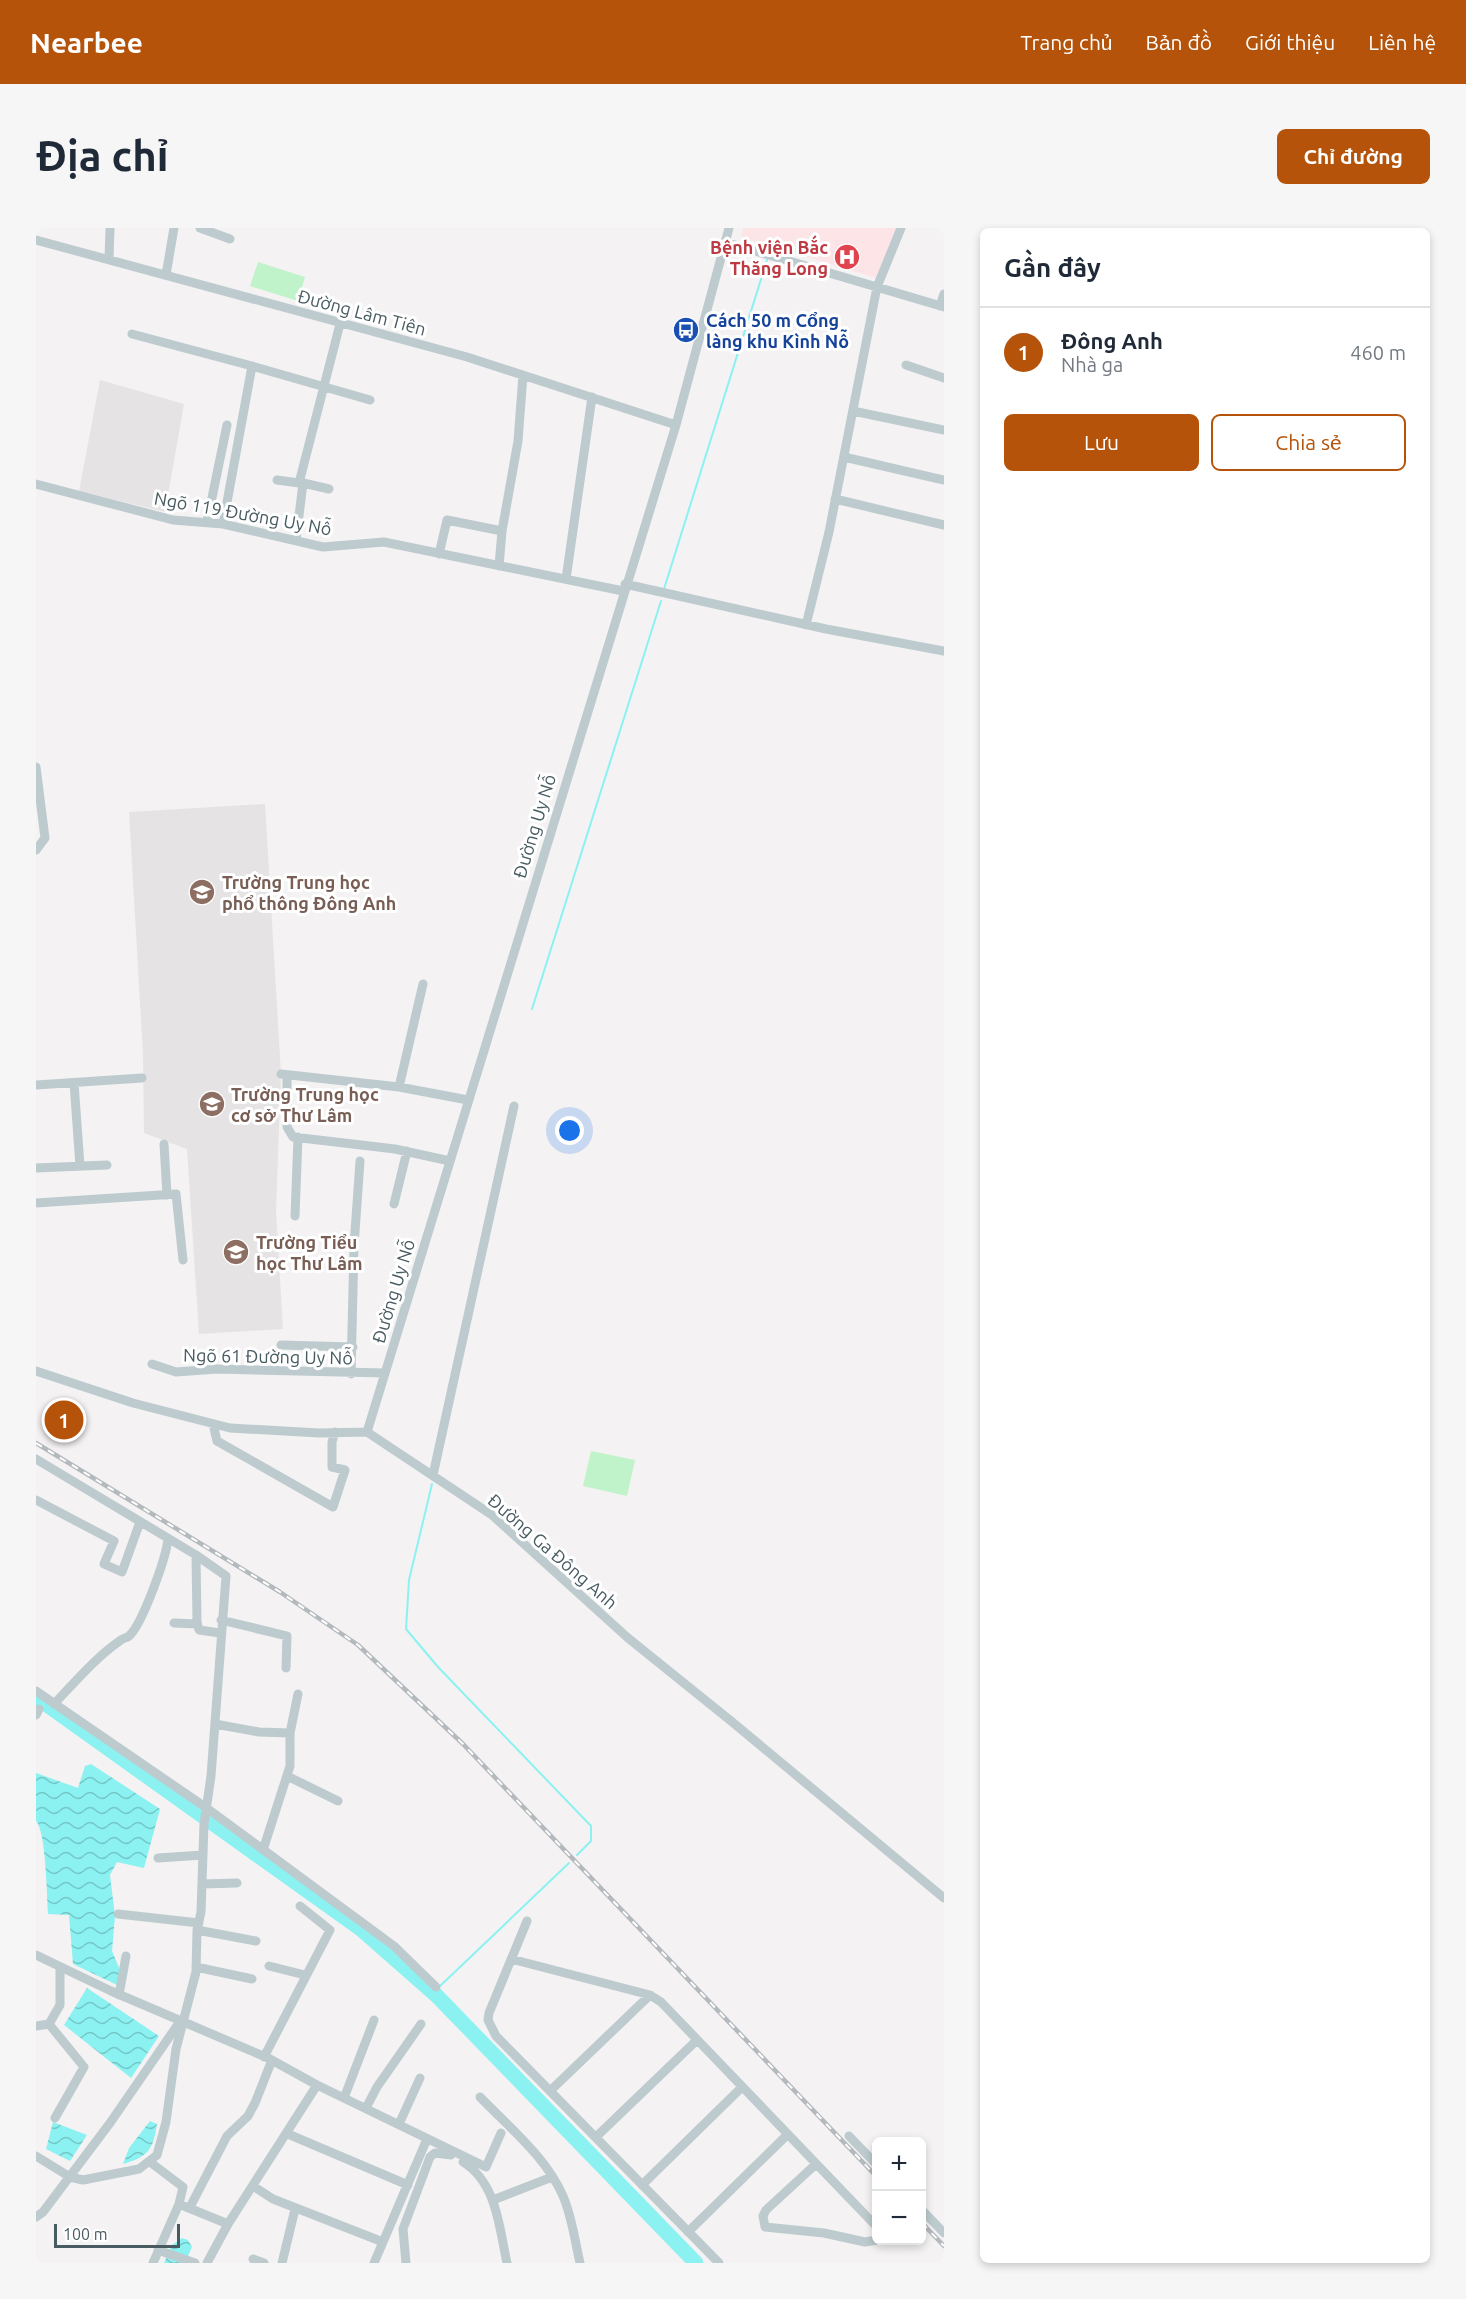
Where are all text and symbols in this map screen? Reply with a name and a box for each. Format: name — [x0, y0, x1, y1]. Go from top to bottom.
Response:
text: Nearbee — [30, 27, 143, 58]
text: Trang chủ — [1021, 30, 1113, 54]
text: Bản đồ — [1146, 30, 1212, 54]
text: Giới thiệu — [1245, 30, 1335, 54]
text: Liên hệ — [1368, 30, 1436, 54]
button: Chỉ đường — [1277, 129, 1430, 184]
text: Địa chỉ — [36, 132, 168, 179]
place label: Bệnh viện Bắc Thăng Long — [710, 235, 828, 278]
hospital icon: Bệnh viện Bắc Thăng Long — [832, 242, 862, 272]
text: Gần đây — [1004, 253, 1101, 282]
street label: Đường Lâm Tiên — [296, 285, 428, 339]
place label: Cách 50 m Cổng làng khu Kình Nỗ — [706, 310, 849, 351]
bus stop icon: Cách 50 m Cổng làng khu Kình Nỗ — [671, 315, 701, 345]
text: Đông Anh — [1061, 328, 1163, 353]
text: 1 — [1018, 341, 1029, 364]
text: 460 m — [1350, 341, 1406, 364]
text: Nhà ga — [1061, 353, 1123, 376]
button: Lưu — [1004, 414, 1199, 471]
button: Chia sẻ — [1211, 414, 1406, 471]
street label: Ngõ 119 Đường Uy Nỗ — [153, 485, 334, 538]
street label: Đường Uy Nỗ — [506, 771, 559, 880]
place label: Trường Trung học phổ thông Đông Anh — [222, 872, 396, 913]
school or university icon: Trường Trung học phổ thông Đông Anh — [187, 877, 217, 907]
place label: Trường Trung học cơ sở Thư Lâm — [231, 1084, 379, 1125]
school or university icon: Trường Trung học cơ sở Thư Lâm — [197, 1089, 227, 1119]
your location — [555, 1116, 584, 1145]
place label: Trường Tiểu học Thư Lâm — [256, 1232, 363, 1273]
street label: Đường Uy Nỗ — [365, 1236, 418, 1345]
school or university icon: Trường Tiểu học Thư Lâm — [221, 1237, 251, 1267]
street label: Ngõ 61 Đường Uy Nỗ — [183, 1342, 353, 1367]
pin: 1 — [45, 1398, 84, 1442]
street label: Đường Ga Đông Anh — [484, 1489, 622, 1613]
map controls — [872, 2137, 926, 2245]
button: + — [872, 2137, 926, 2191]
button: − — [872, 2191, 926, 2245]
scale bar — [54, 2221, 180, 2248]
text: 100 m — [63, 2225, 108, 2243]

